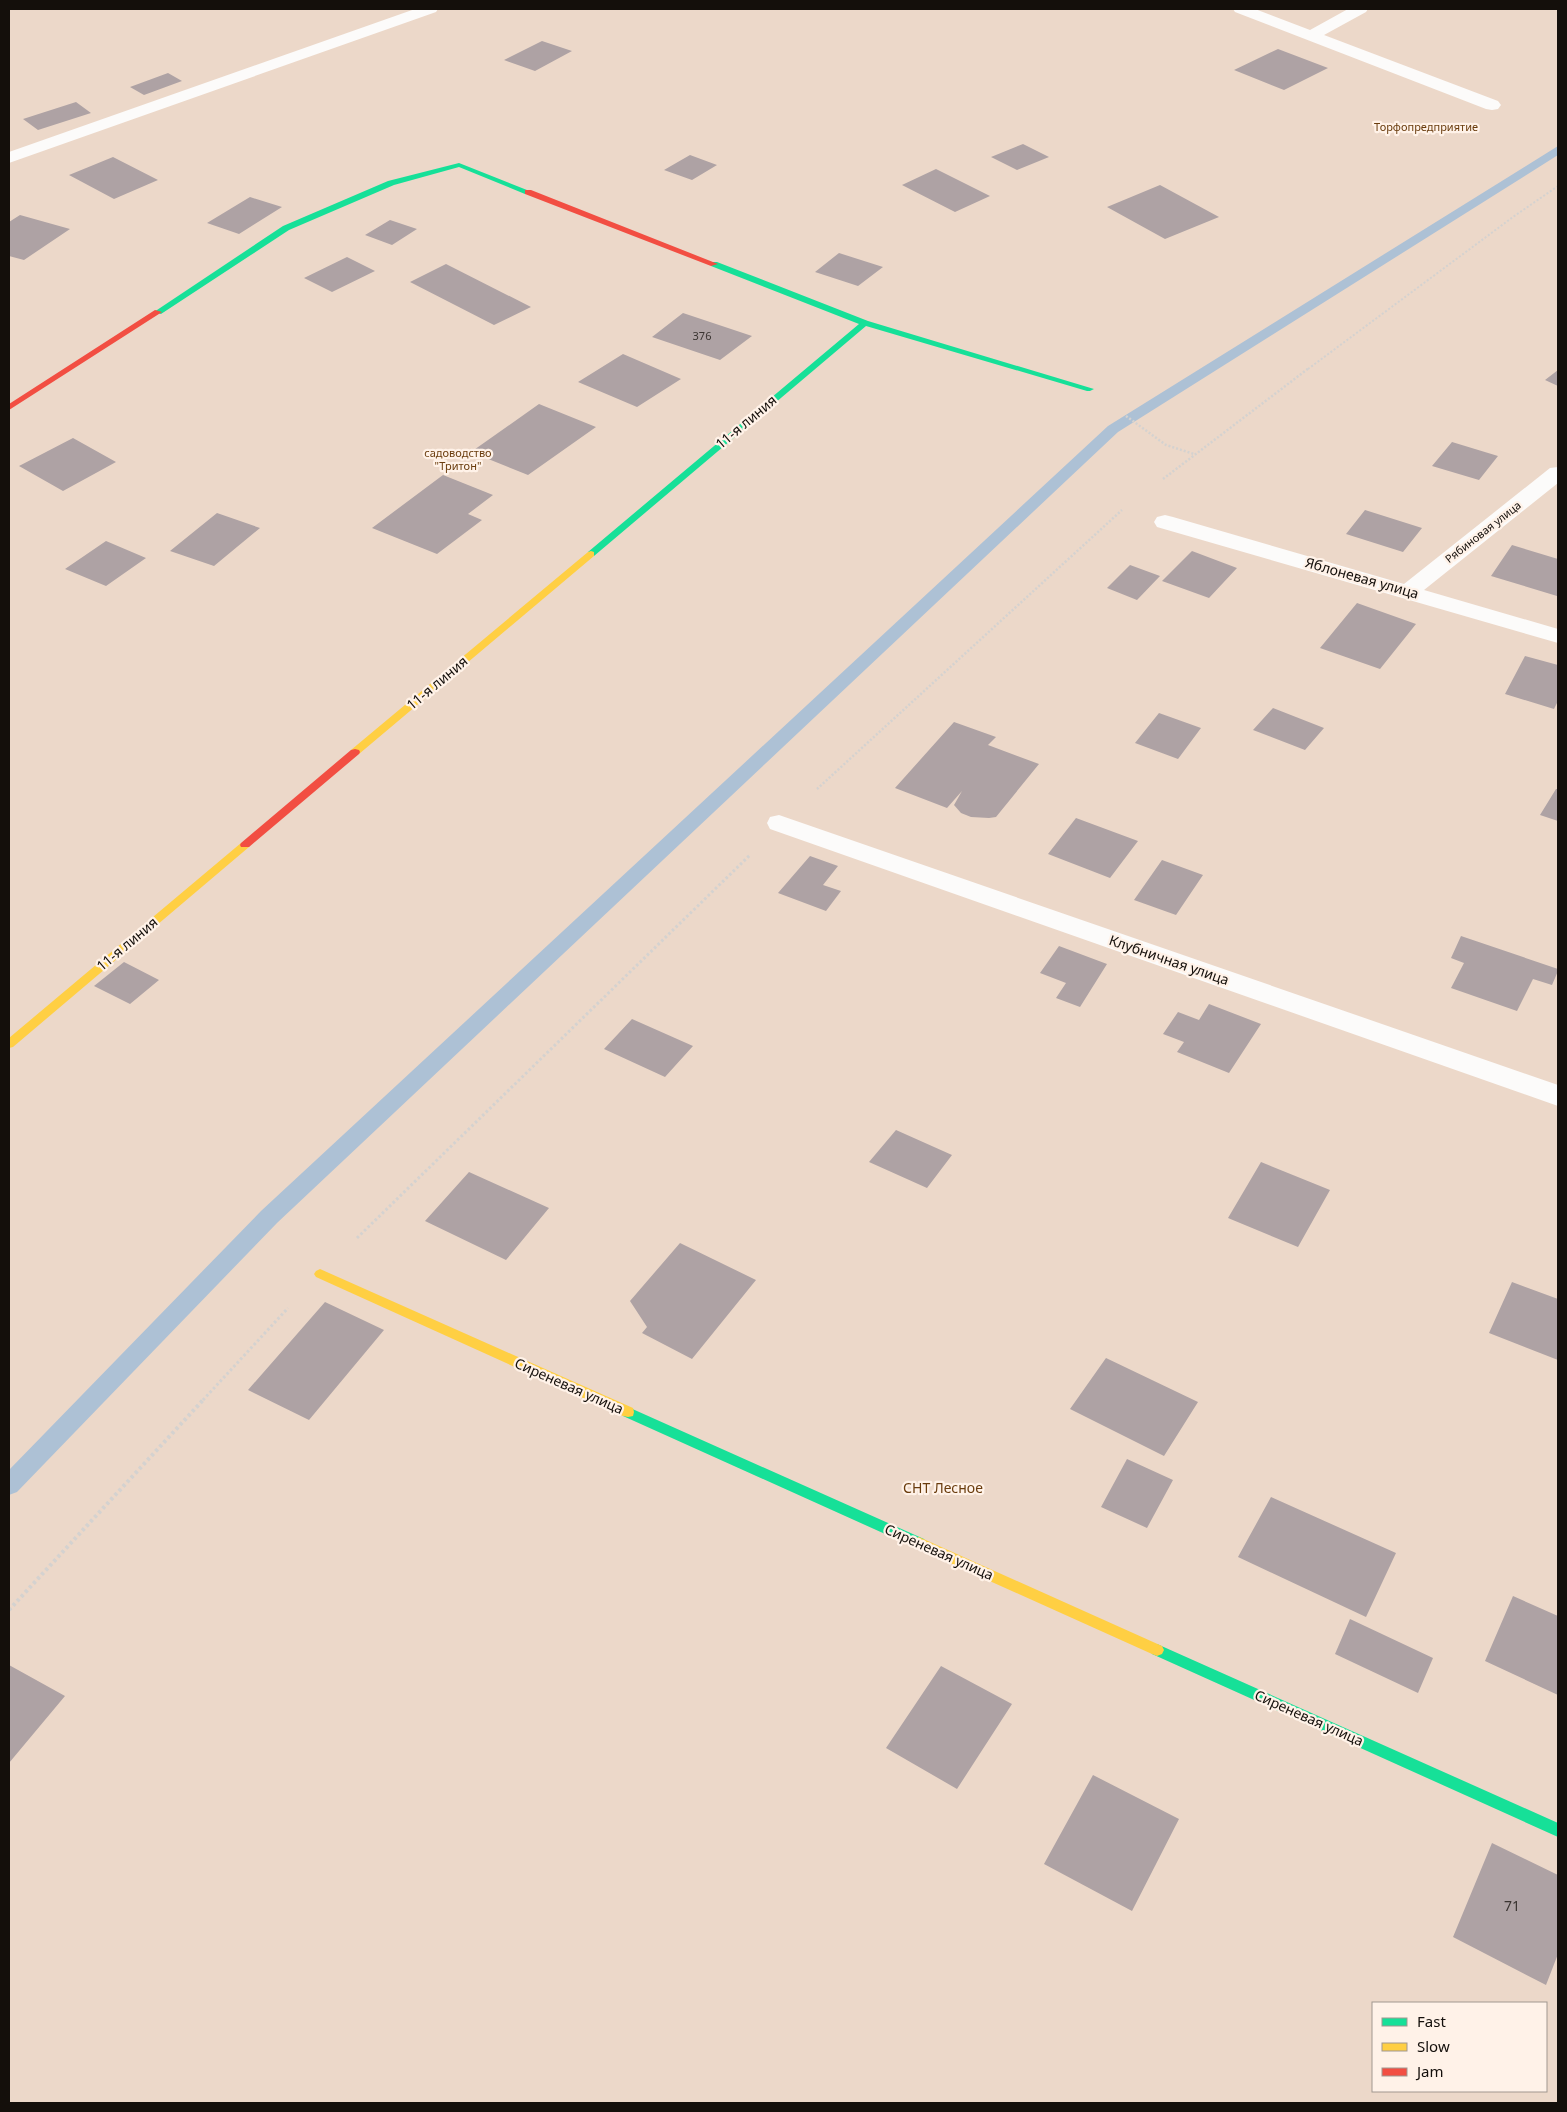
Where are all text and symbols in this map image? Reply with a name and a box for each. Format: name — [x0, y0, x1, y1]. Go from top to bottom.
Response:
park label: Торфопредприятие — [1374, 119, 1478, 134]
house number: 376 — [693, 328, 711, 343]
street label: 11-я линия — [711, 390, 780, 453]
park label: садоводство "Тритон" — [424, 445, 492, 473]
street label: Рябиновая улица — [1442, 497, 1524, 566]
street label: Яблоневая улица — [1303, 552, 1421, 603]
street label: 11-я линия — [402, 651, 471, 714]
street label: 11-я линия — [92, 912, 161, 975]
street label: Клубничная улица — [1107, 930, 1232, 989]
street label: Сиреневая улица — [512, 1353, 627, 1418]
park label: СНТ Лесное — [903, 1478, 983, 1497]
street label: Сиреневая улица — [882, 1519, 997, 1584]
street label: Сиреневая улица — [1252, 1685, 1367, 1750]
house number: 71 — [1504, 1896, 1520, 1915]
legend — [1372, 2002, 1547, 2092]
text: Fast — [1417, 2011, 1446, 2031]
text: Slow — [1417, 2036, 1450, 2056]
text: Jam — [1415, 2061, 1444, 2081]

